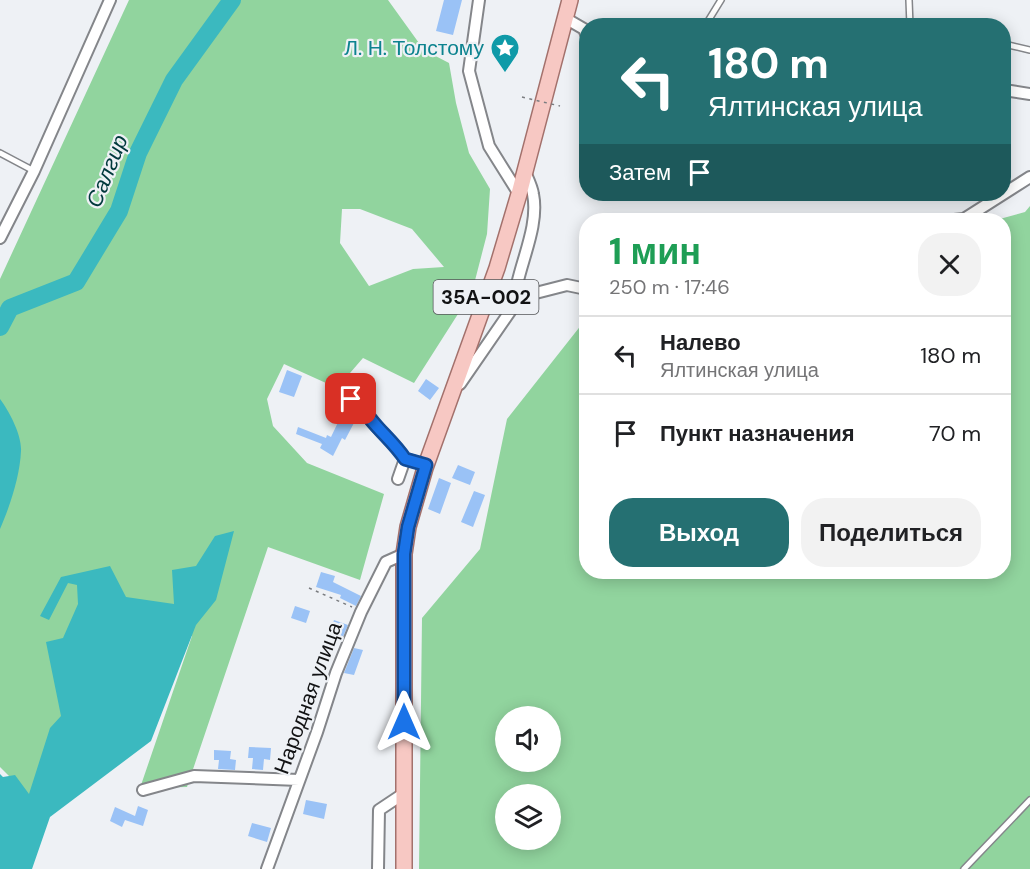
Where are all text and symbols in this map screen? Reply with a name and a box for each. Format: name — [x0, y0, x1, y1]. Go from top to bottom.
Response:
place icon: Л. Н. Толстому — [489, 32, 521, 74]
place label: Л. Н. Толстому — [344, 34, 484, 62]
text: 180 m — [708, 36, 829, 91]
icon: left — [609, 42, 687, 120]
text: Ялтинская улица — [708, 89, 923, 124]
water label: Салгир — [79, 130, 135, 212]
icon: arrive — [683, 156, 716, 189]
text: Затем — [609, 158, 671, 187]
text: 1 мин — [609, 228, 701, 275]
button: close — [918, 233, 981, 296]
text: 250 m · 17:46 — [609, 274, 730, 300]
road number: 35А-002 — [434, 280, 538, 314]
text: Налево — [660, 328, 741, 357]
icon: left — [609, 339, 642, 372]
text: 180 m — [920, 341, 981, 370]
text: Ялтинская улица — [660, 357, 819, 383]
pin — [325, 373, 376, 424]
icon: arrive — [334, 382, 367, 415]
icon: arrive — [609, 417, 642, 450]
text: Пункт назначения — [660, 419, 855, 448]
text: 70 m — [929, 419, 981, 448]
button: Выход — [609, 498, 789, 567]
button: Поделиться — [801, 498, 981, 567]
street label: Народная улица — [267, 618, 349, 778]
position arrow — [372, 690, 436, 754]
map controls — [495, 706, 561, 850]
button: sound — [495, 706, 561, 772]
button: layers — [495, 784, 561, 850]

